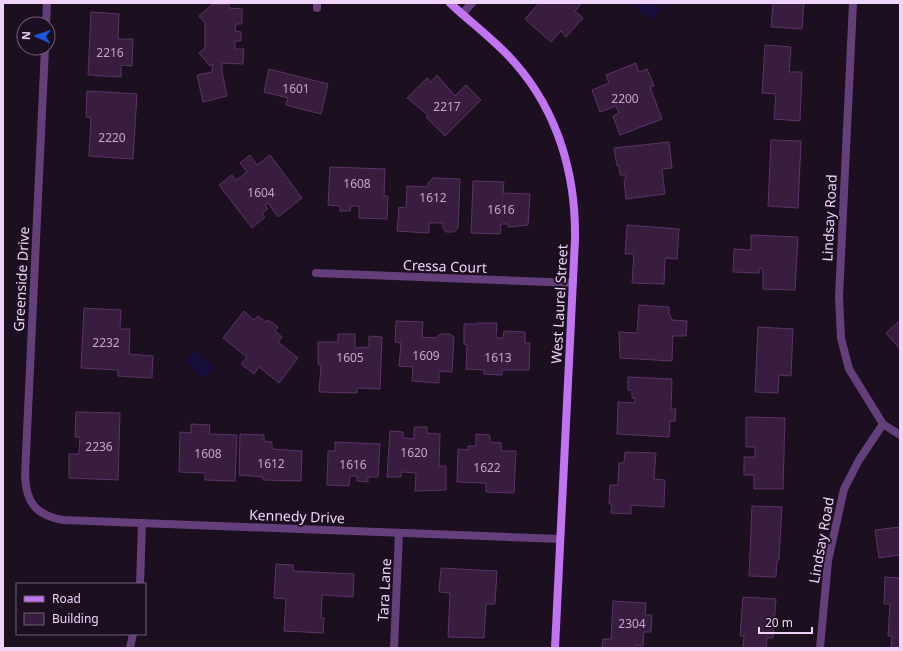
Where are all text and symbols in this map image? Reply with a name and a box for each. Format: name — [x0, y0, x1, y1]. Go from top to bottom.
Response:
north arrow — [16, 16, 56, 56]
text: N — [18, 31, 33, 40]
house number: 2216 — [96, 44, 124, 61]
house number: 1601 — [282, 80, 310, 97]
house number: 2200 — [611, 90, 639, 107]
house number: 2217 — [433, 98, 461, 115]
house number: 2220 — [98, 129, 126, 146]
street label: Lindsay Road — [817, 174, 841, 262]
house number: 1608 — [343, 175, 371, 192]
house number: 1604 — [247, 184, 275, 201]
house number: 1612 — [419, 189, 447, 206]
house number: 1616 — [487, 201, 515, 218]
street label: Greenside Drive — [9, 226, 33, 332]
street label: West Laurel Street — [546, 244, 572, 364]
street label: Cressa Court — [403, 255, 487, 277]
house number: 2232 — [92, 334, 120, 351]
house number: 1609 — [412, 347, 440, 364]
house number: 1605 — [336, 349, 364, 366]
house number: 1613 — [484, 349, 512, 366]
house number: 2236 — [85, 438, 113, 455]
house number: 1620 — [400, 444, 428, 461]
house number: 1608 — [194, 445, 222, 462]
house number: 1612 — [257, 455, 285, 472]
house number: 1616 — [339, 456, 367, 473]
house number: 1622 — [473, 459, 501, 476]
street label: Lindsay Road — [804, 495, 838, 585]
street label: Kennedy Drive — [249, 505, 345, 527]
street label: Tara Lane — [373, 558, 395, 622]
legend — [16, 583, 146, 635]
text: Road — [52, 590, 81, 607]
scale bar — [759, 609, 812, 635]
text: Building — [52, 610, 99, 627]
text: 20 m — [765, 614, 793, 631]
house number: 2304 — [618, 615, 646, 632]

